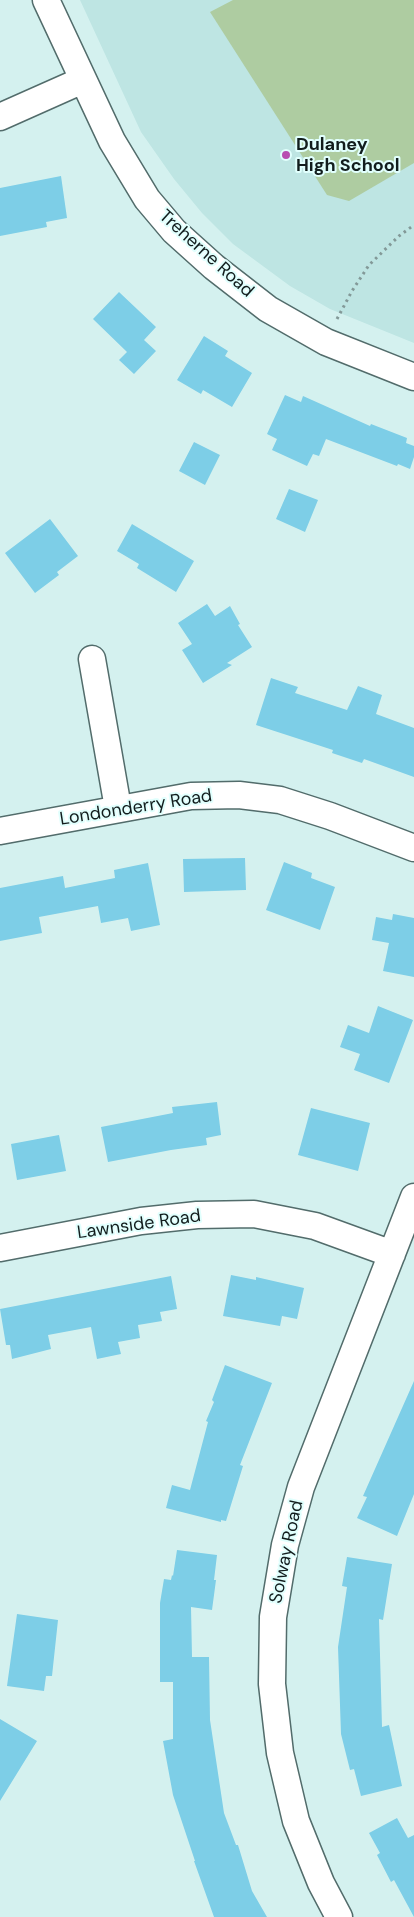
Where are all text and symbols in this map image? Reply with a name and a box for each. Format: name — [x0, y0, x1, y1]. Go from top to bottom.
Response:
place label: Dulaney High School — [296, 134, 400, 176]
marker: Dulaney High School — [280, 149, 292, 161]
street label: Treherne Road — [154, 206, 258, 302]
street label: Londonderry Road — [58, 785, 214, 831]
street label: Lawnside Road — [76, 1206, 202, 1244]
street label: Solway Road — [266, 1499, 308, 1605]

